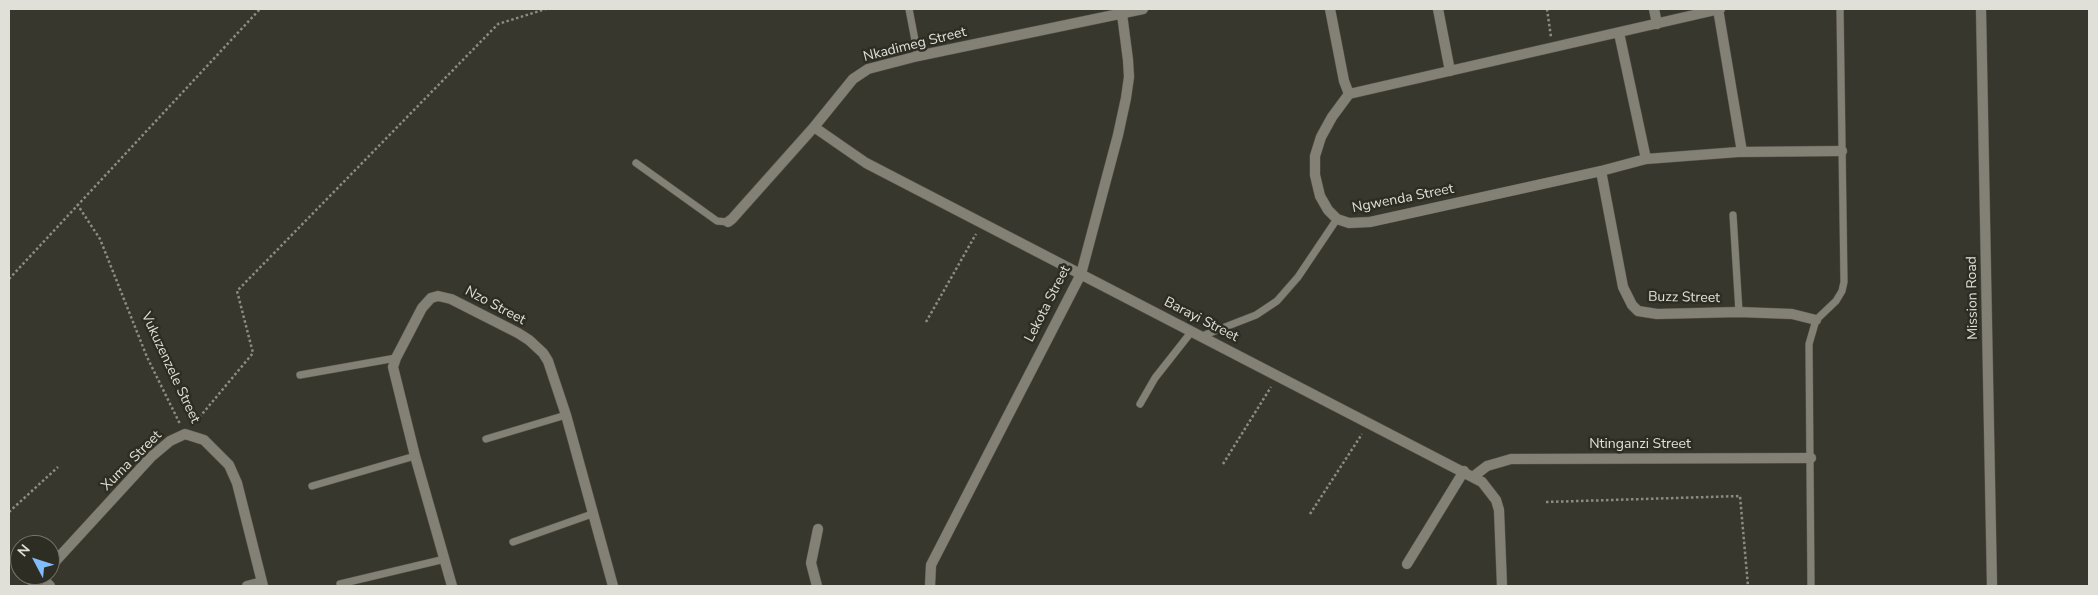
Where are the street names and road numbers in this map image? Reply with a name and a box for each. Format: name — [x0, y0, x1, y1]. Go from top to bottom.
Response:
street label: Nkadimeg Street — [862, 24, 968, 66]
street label: Ngwenda Street — [1351, 181, 1455, 217]
street label: Mission Road — [1964, 256, 1982, 340]
street label: Lekota Street — [1022, 263, 1074, 345]
street label: Nzo Street — [462, 283, 528, 329]
street label: Buzz Street — [1648, 289, 1720, 307]
street label: Barayi Street — [1161, 294, 1241, 346]
street label: Vukuzenzele Street — [137, 310, 203, 426]
street label: Xuma Street — [98, 427, 166, 495]
street label: Ntinganzi Street — [1589, 437, 1691, 453]

